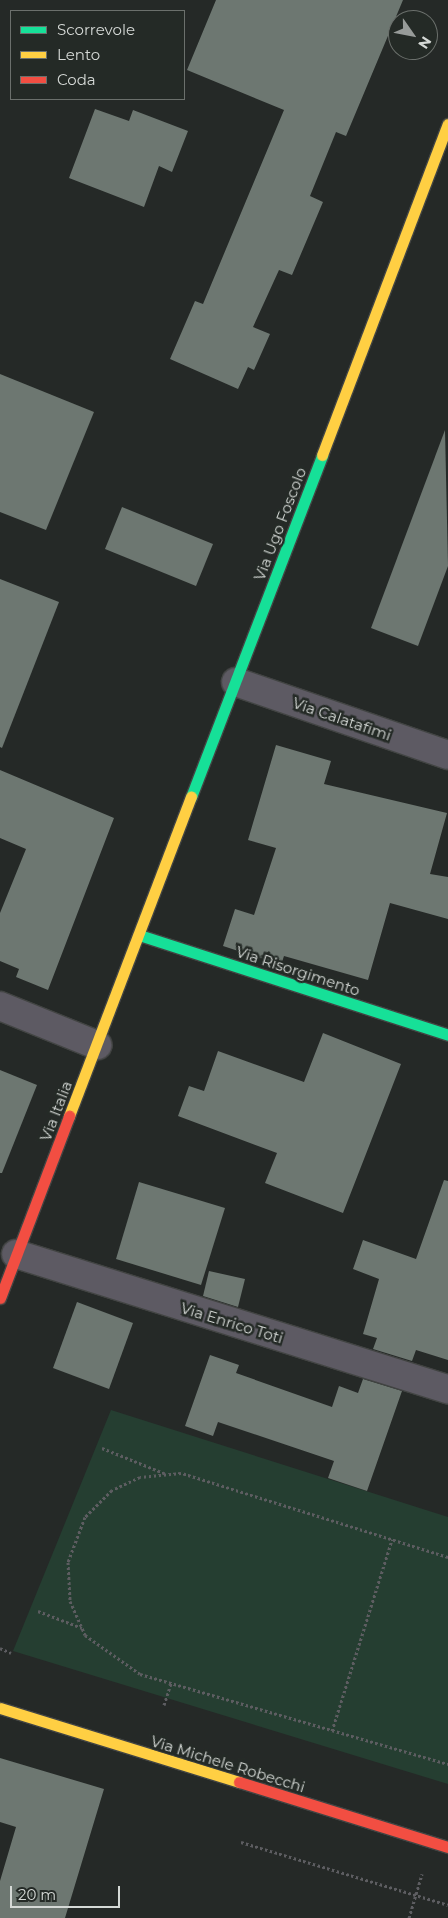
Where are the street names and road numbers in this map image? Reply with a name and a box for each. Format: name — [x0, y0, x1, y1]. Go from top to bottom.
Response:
street label: Via Ugo Foscolo — [250, 465, 310, 583]
street label: Via Calatafimi — [290, 694, 394, 744]
street label: Via Risorgimento — [234, 942, 362, 1000]
street label: Via Italia — [36, 1078, 76, 1144]
street label: Via Enrico Toti — [179, 1299, 285, 1347]
street label: Via Michele Robecchi — [149, 1732, 307, 1796]

